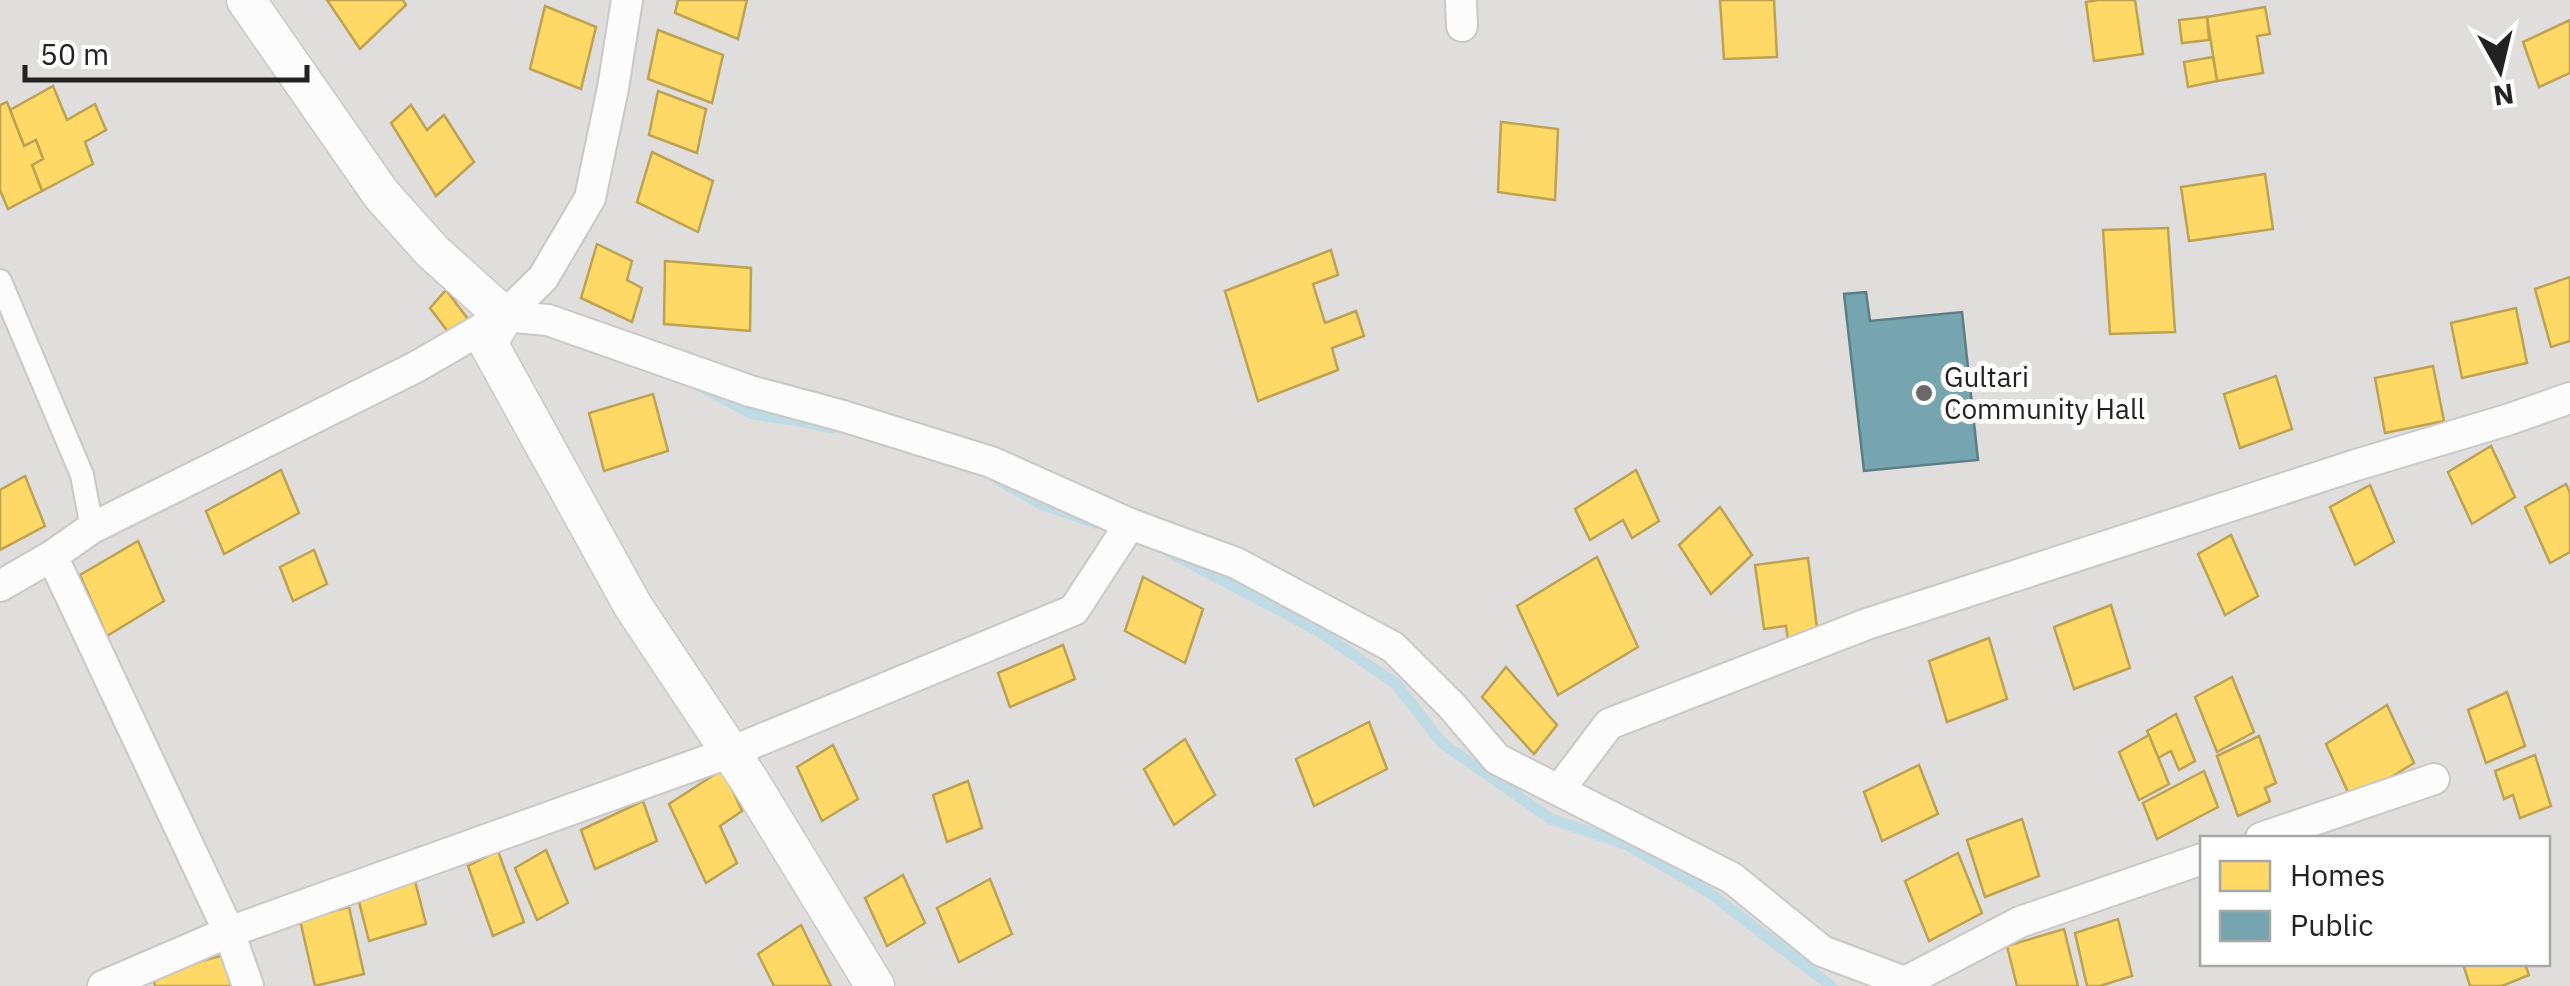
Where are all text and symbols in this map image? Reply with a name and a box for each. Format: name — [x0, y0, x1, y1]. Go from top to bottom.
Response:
scale bar — [25, 20, 308, 82]
north arrow — [2450, 20, 2550, 120]
text: 50 m — [40, 34, 109, 73]
text: N — [2491, 76, 2516, 115]
place label: Gultari Community Hall — [1944, 358, 2145, 427]
marker: Gultari Community Hall — [1913, 382, 1935, 404]
legend — [2200, 836, 2550, 966]
text: Homes — [2290, 855, 2385, 894]
text: Public — [2290, 905, 2373, 944]

